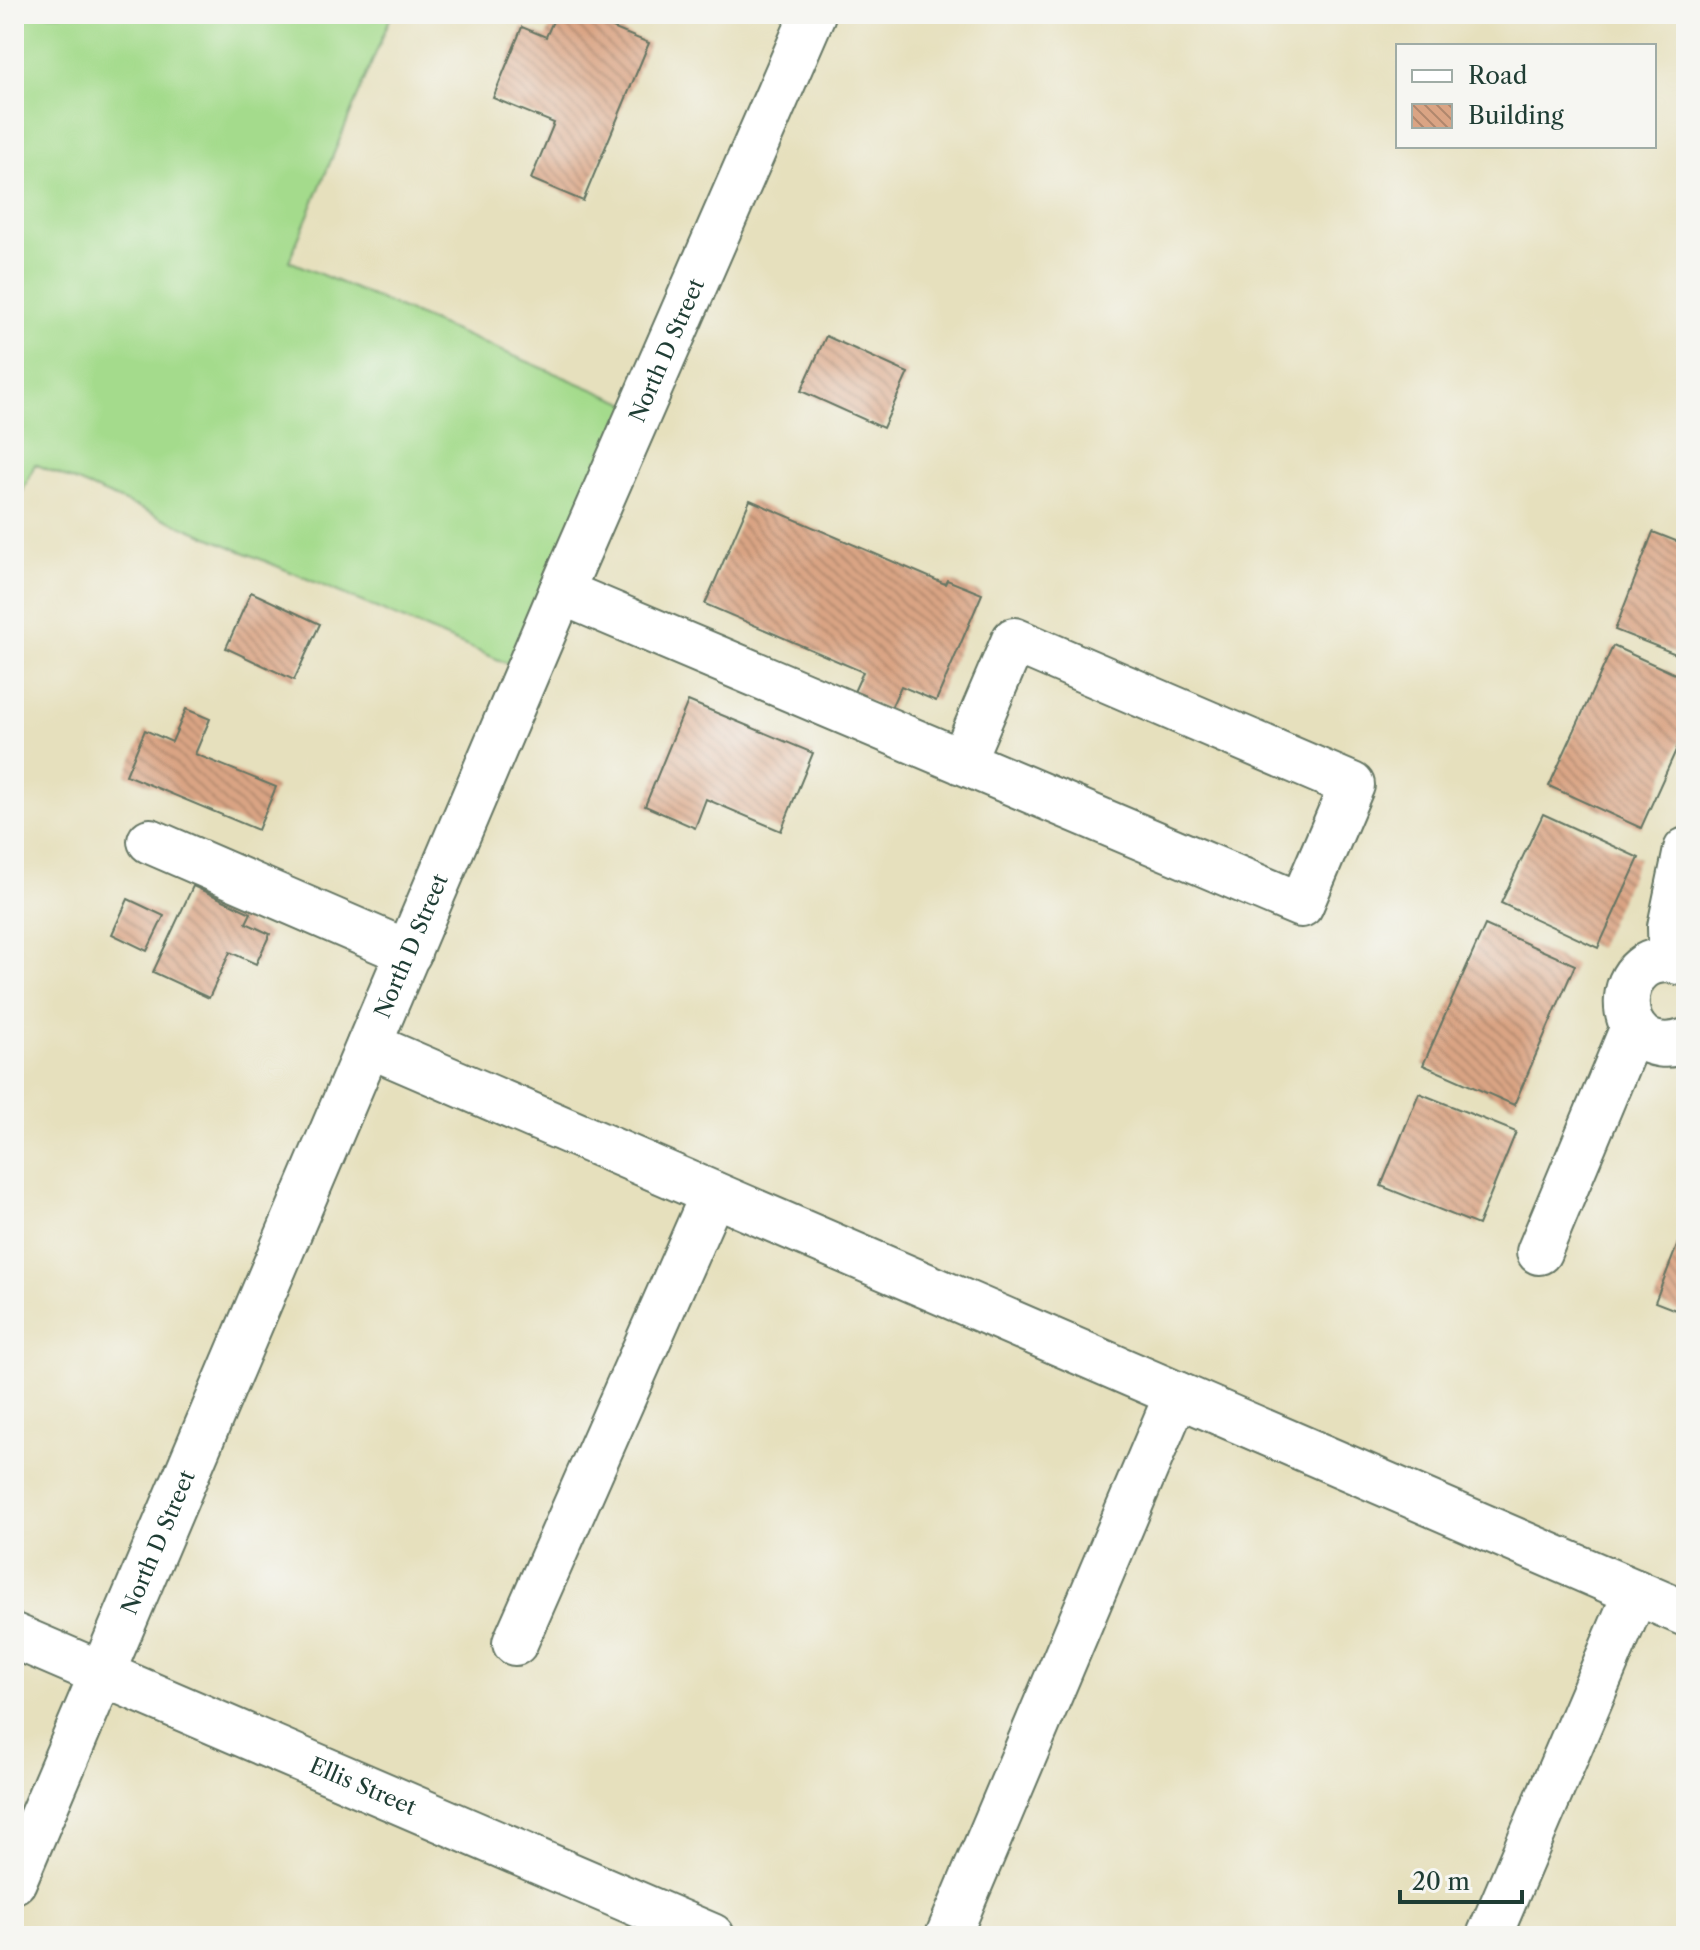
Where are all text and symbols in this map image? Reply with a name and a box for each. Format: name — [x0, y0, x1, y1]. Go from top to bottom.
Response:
legend — [1396, 44, 1656, 148]
text: Road — [1468, 61, 1528, 90]
text: Building — [1468, 101, 1564, 130]
street label: North D Street — [623, 274, 710, 426]
street label: North D Street — [368, 869, 453, 1022]
street label: North D Street — [115, 1466, 200, 1618]
street label: Ellis Street — [306, 1751, 420, 1821]
scale bar — [1400, 1854, 1522, 1904]
text: 20 m — [1412, 1867, 1470, 1896]

